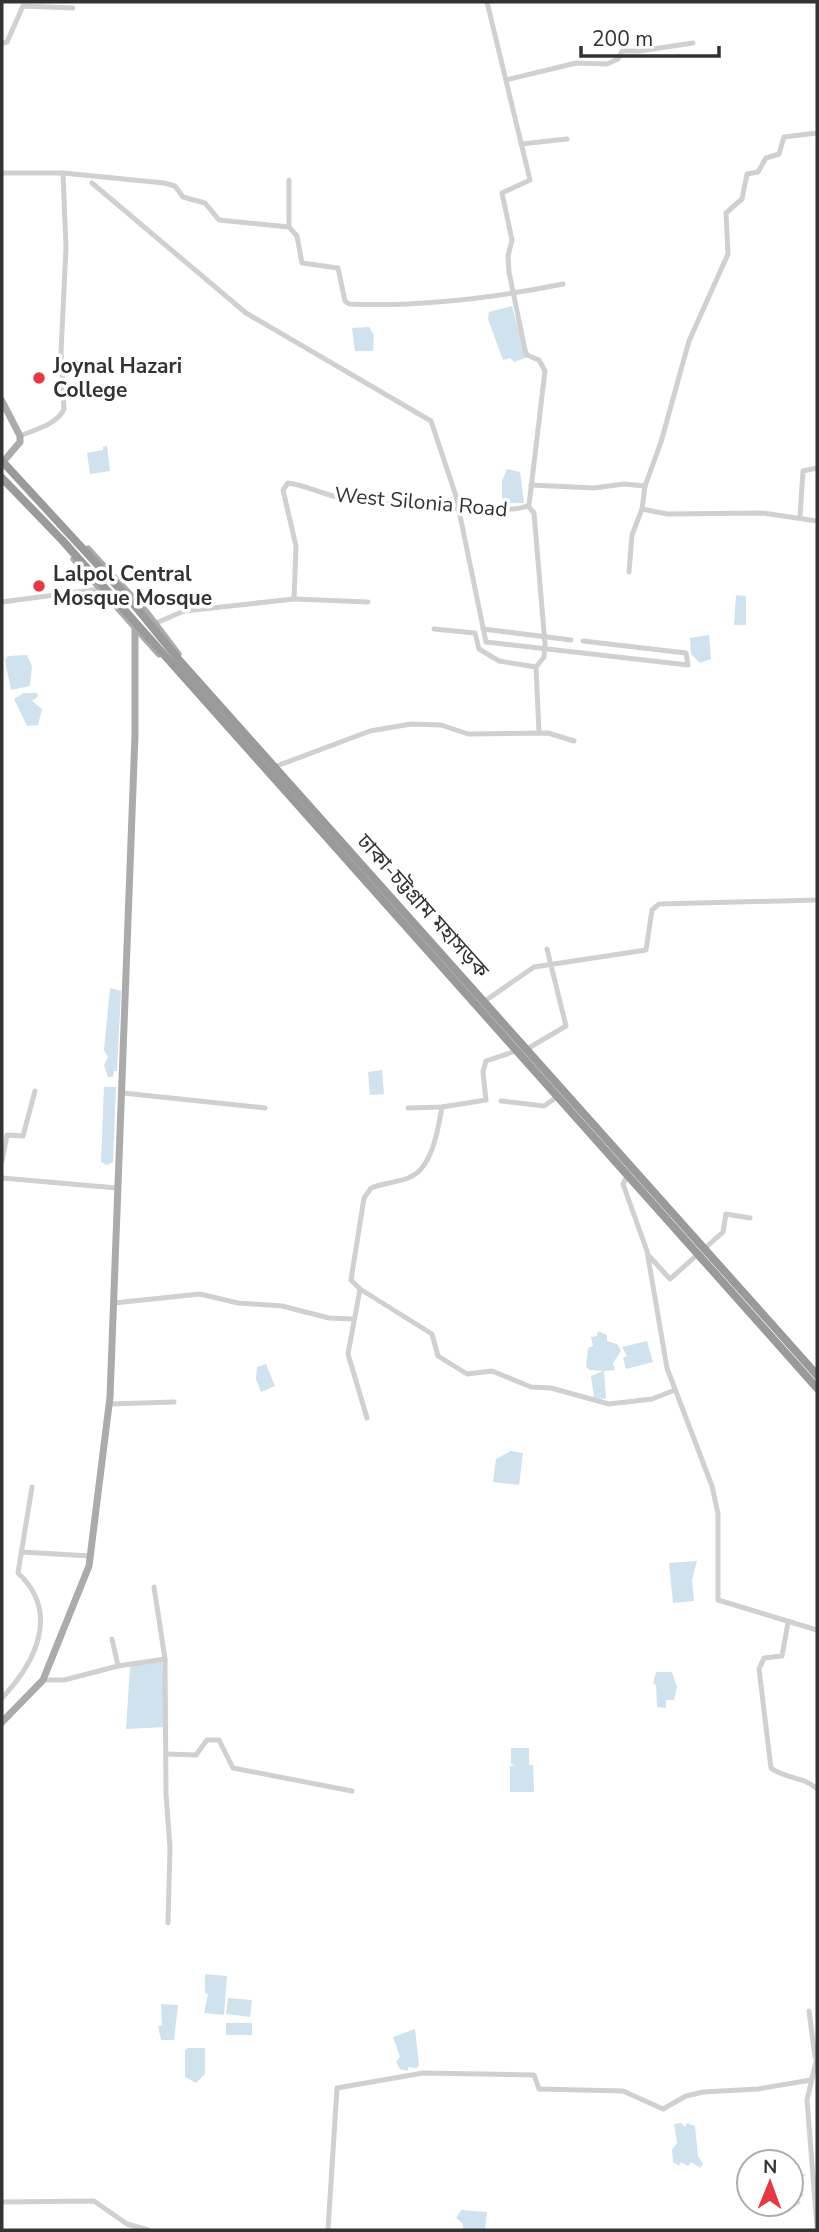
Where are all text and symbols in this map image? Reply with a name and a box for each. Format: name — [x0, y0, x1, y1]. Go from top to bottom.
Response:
scale bar — [581, 14, 719, 58]
text: 200 m — [592, 25, 653, 53]
place label: Joynal Hazari College — [52, 352, 182, 404]
marker: Joynal Hazari College — [31, 370, 47, 386]
street label: West Silonia Road — [333, 480, 509, 524]
place label: Lalpol Central Mosque Mosque — [53, 560, 212, 612]
marker: Lalpol Central Mosque Mosque — [31, 578, 47, 594]
street label: ঢাকা-চট্টগ্রাম মহাসড়ক — [350, 827, 496, 985]
north arrow — [735, 2148, 805, 2218]
text: N — [763, 2154, 778, 2180]

